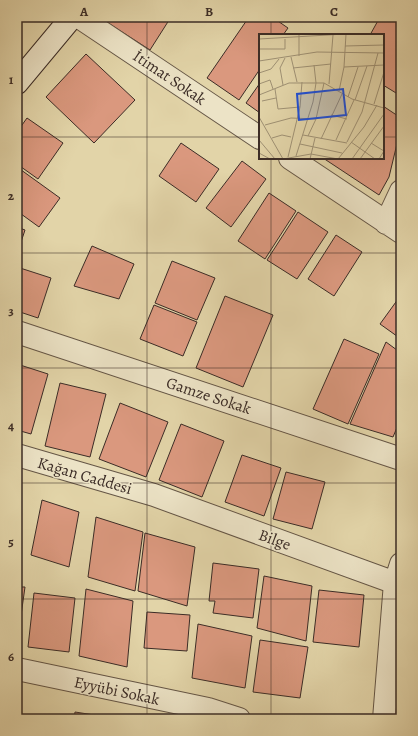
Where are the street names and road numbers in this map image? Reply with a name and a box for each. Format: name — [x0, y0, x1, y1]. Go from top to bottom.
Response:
street label: İtimat Sokak — [128, 45, 210, 110]
street label: Gamze Sokak — [163, 372, 254, 420]
street label: Kağan Caddesi — [35, 452, 135, 500]
street label: Bilge — [255, 524, 294, 556]
street label: Eyyübi Sokak — [72, 671, 162, 711]

